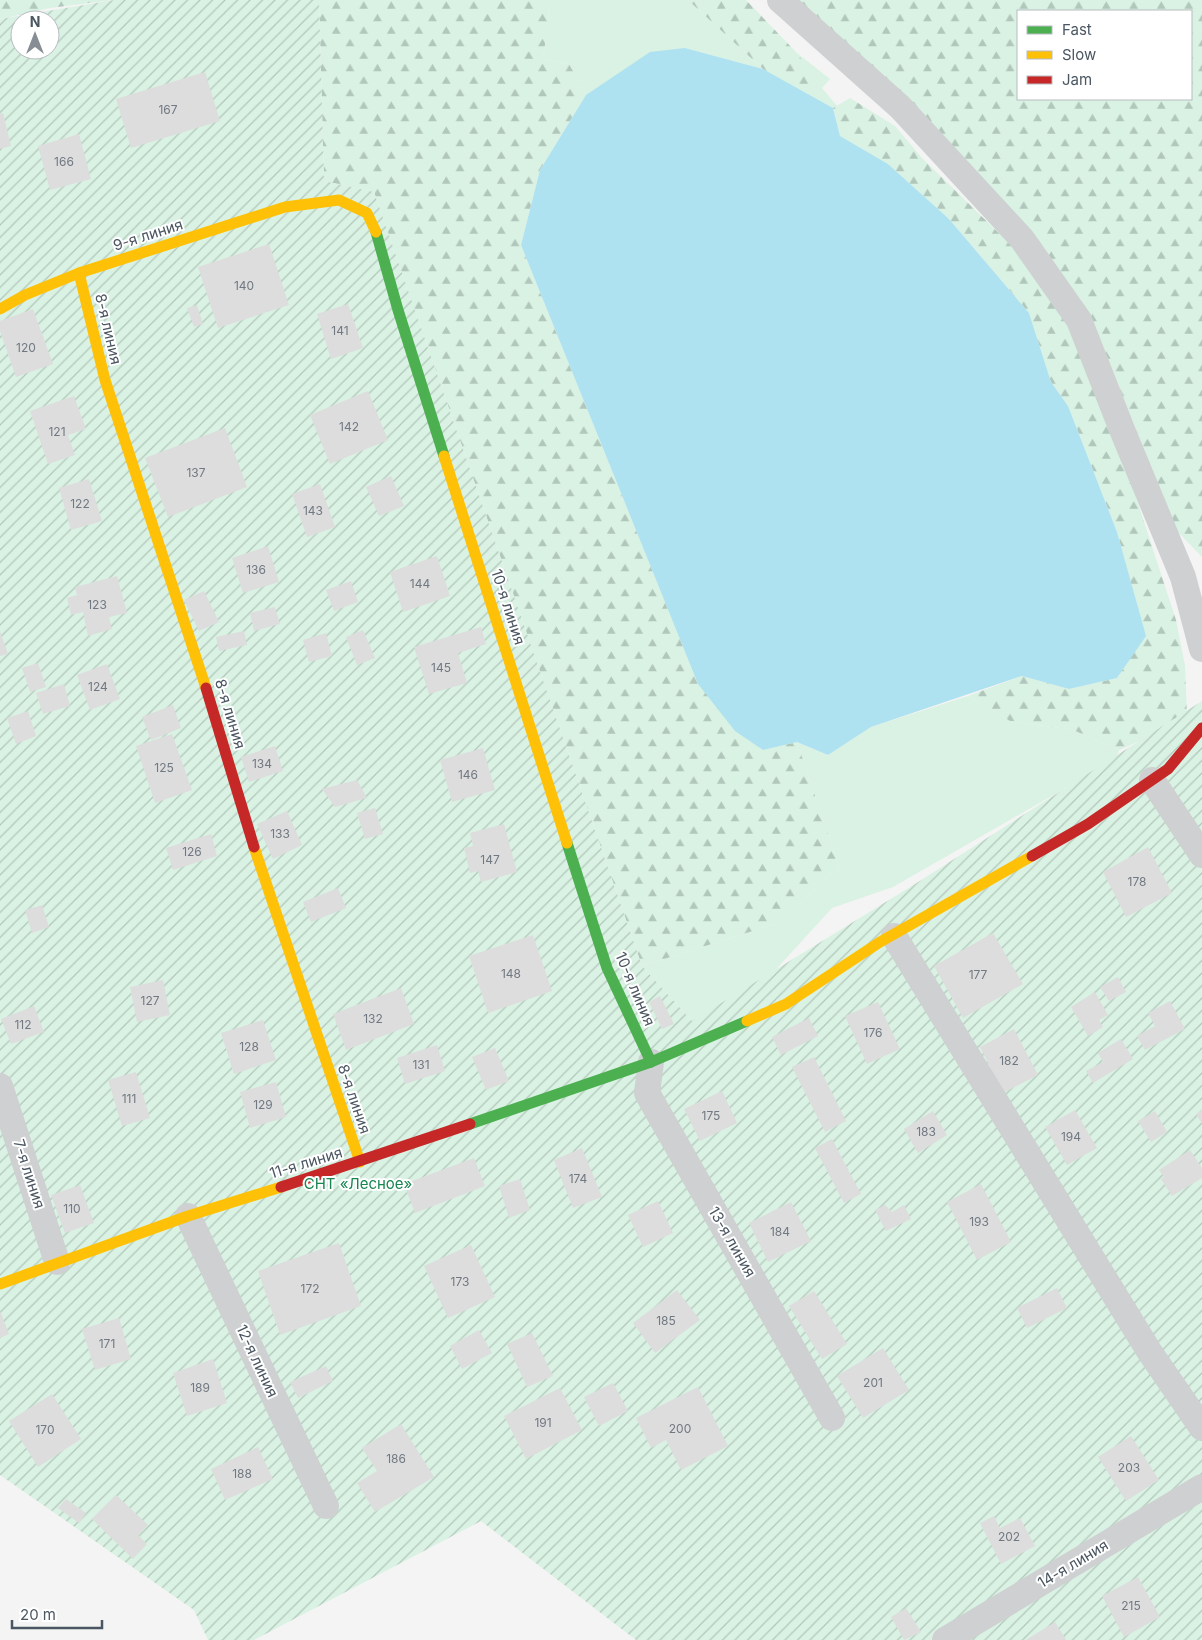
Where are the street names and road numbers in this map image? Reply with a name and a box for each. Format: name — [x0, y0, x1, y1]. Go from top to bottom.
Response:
street label: 9-я линия — [111, 214, 185, 255]
street label: 8-я линия — [91, 292, 126, 366]
street label: 10-я линия — [487, 567, 530, 647]
street label: 8-я линия — [211, 677, 250, 751]
street label: 10-я линия — [611, 949, 660, 1029]
street label: 8-я линия — [334, 1062, 375, 1136]
street label: 7-я линия — [9, 1137, 50, 1211]
street label: 11-я линия — [267, 1142, 345, 1183]
street label: 13-я линия — [705, 1203, 760, 1280]
street label: 12-я линия — [232, 1321, 283, 1400]
street label: 14-я линия — [1034, 1535, 1111, 1592]

